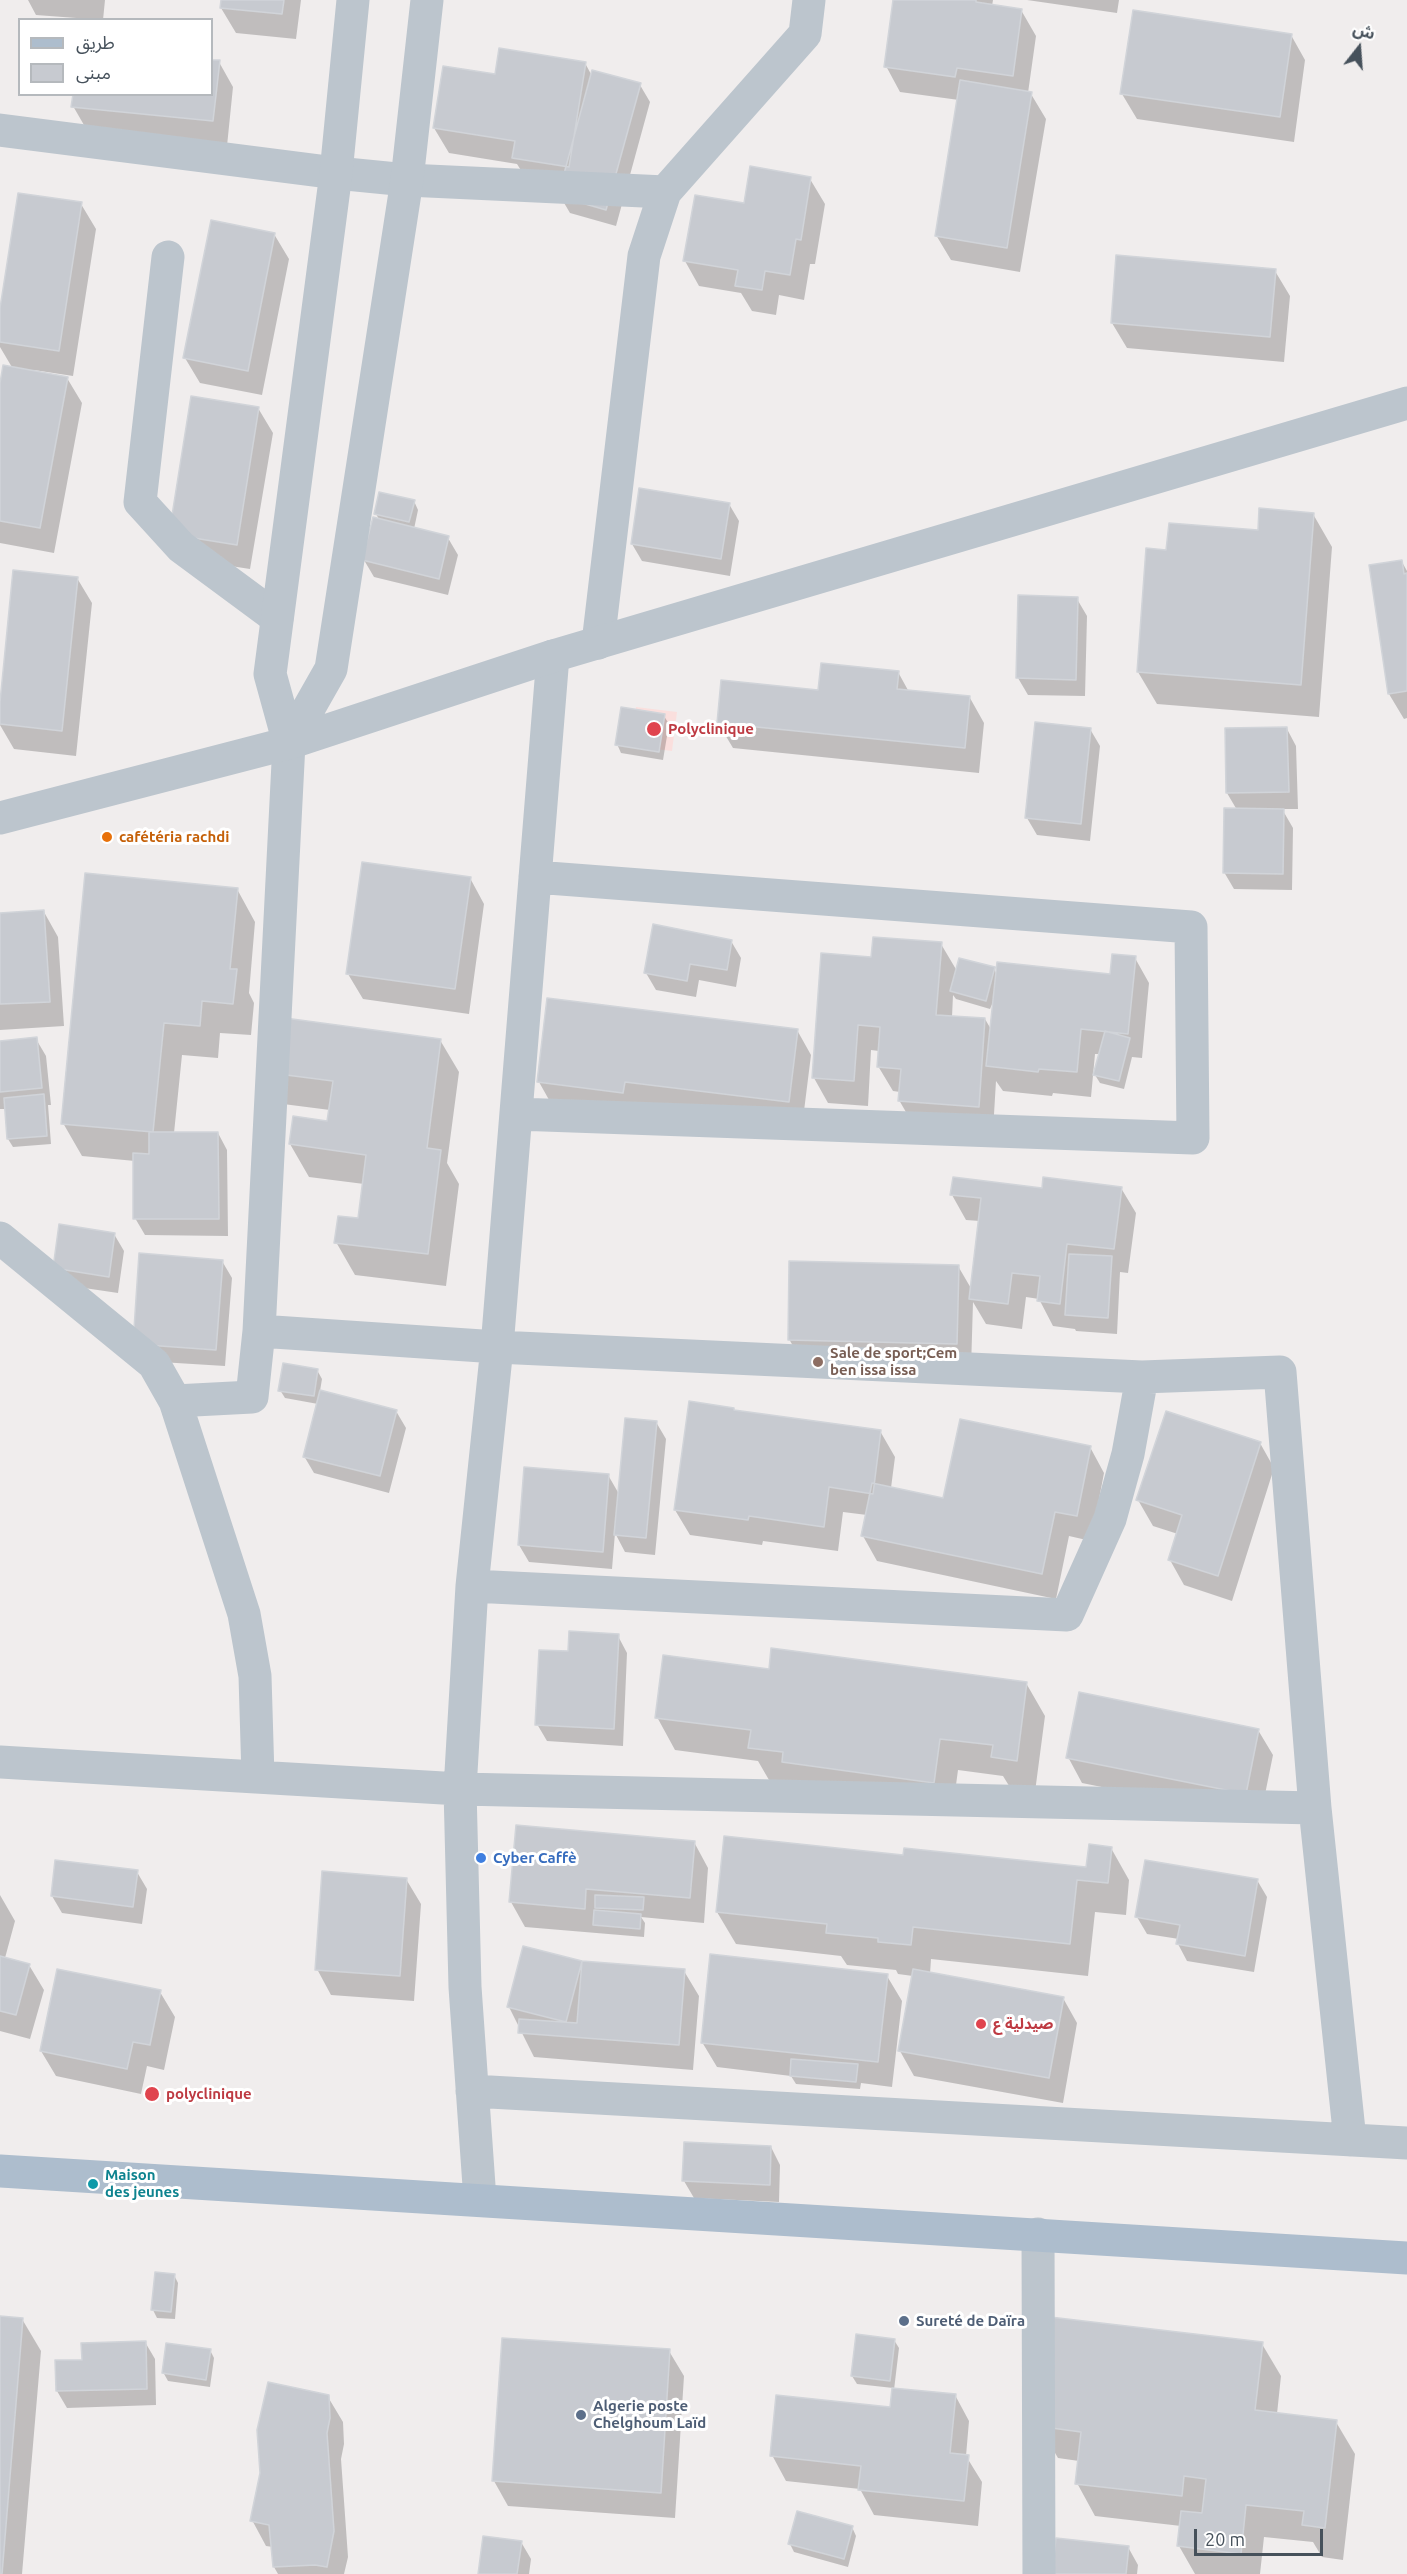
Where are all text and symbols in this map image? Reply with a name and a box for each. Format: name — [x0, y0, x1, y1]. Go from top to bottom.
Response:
legend — [18, 18, 213, 96]
north arrow — [1329, 18, 1389, 78]
text: ش — [1351, 19, 1377, 43]
text: طريق — [76, 32, 115, 52]
text: مبنى — [76, 62, 111, 82]
marker: Polyclinique — [645, 720, 663, 738]
place label: Polyclinique — [668, 720, 754, 738]
place label: cafétéria rachdi — [119, 828, 229, 846]
marker: cafétéria rachdi — [100, 830, 114, 844]
place label: Sale de sport;Cem ben issa issa — [830, 1344, 957, 1379]
marker: Sale de sport;Cem ben issa issa — [811, 1355, 825, 1369]
place label: Cyber Caffè — [493, 1849, 577, 1867]
marker: Cyber Caffè — [474, 1851, 488, 1865]
place label: صيدلية ع — [993, 2015, 1053, 2033]
marker: صيدلية ع — [974, 2017, 988, 2031]
marker: polyclinique — [143, 2085, 161, 2103]
place label: polyclinique — [166, 2085, 252, 2103]
place label: Maison des jeunes — [105, 2166, 179, 2201]
marker: Maison des jeunes — [86, 2177, 100, 2191]
place label: Sureté de Daïra — [916, 2312, 1025, 2330]
marker: Sureté de Daïra — [897, 2314, 911, 2328]
place label: Algerie poste Chelghoum Laïd — [593, 2397, 706, 2432]
marker: Algerie poste Chelghoum Laïd — [574, 2408, 588, 2422]
scale bar — [1197, 2517, 1326, 2555]
text: 20 m — [1205, 2529, 1245, 2549]

